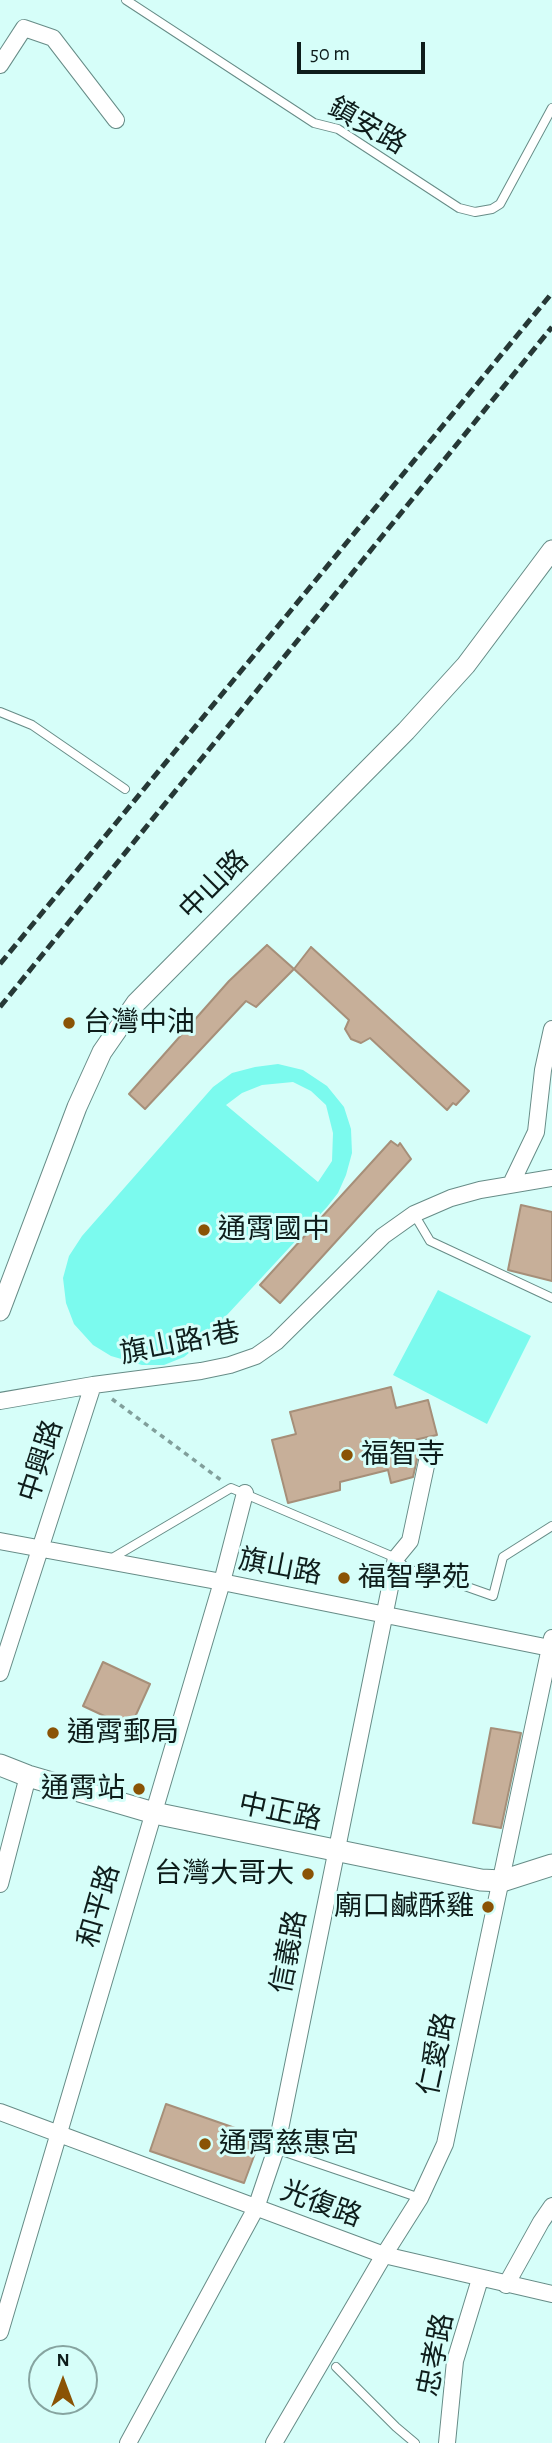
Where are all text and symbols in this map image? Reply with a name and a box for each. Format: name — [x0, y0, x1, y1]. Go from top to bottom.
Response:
scale bar — [300, 28, 428, 72]
text: 50 m — [310, 43, 350, 64]
street label: 鎮安路 — [322, 90, 412, 162]
street label: 中山路 — [172, 843, 256, 927]
place label: 台灣中油 — [83, 1006, 195, 1040]
marker: 台灣中油 — [61, 1015, 77, 1031]
place label: 通霄國中 — [218, 1213, 330, 1247]
marker: 通霄國中 — [196, 1222, 212, 1238]
street label: 旗山路1巷 — [117, 1315, 243, 1371]
street label: 中興路 — [12, 1416, 70, 1506]
place label: 福智寺 — [361, 1438, 445, 1472]
marker: 福智寺 — [339, 1447, 355, 1463]
street label: 旗山路 — [236, 1542, 324, 1592]
place label: 福智學苑 — [358, 1561, 470, 1595]
marker: 福智學苑 — [336, 1570, 352, 1586]
place label: 通霄郵局 — [67, 1716, 179, 1750]
marker: 通霄郵局 — [45, 1725, 61, 1741]
place label: 通霄站 — [41, 1772, 125, 1806]
marker: 通霄站 — [131, 1781, 147, 1797]
street label: 中正路 — [235, 1787, 325, 1837]
place label: 台灣大哥大 — [154, 1857, 294, 1891]
street label: 和平路 — [71, 1861, 127, 1951]
marker: 台灣大哥大 — [300, 1866, 316, 1882]
place label: 廟口鹹酥雞 — [334, 1890, 474, 1924]
marker: 廟口鹹酥雞 — [480, 1899, 496, 1915]
street label: 信義路 — [264, 1908, 314, 1996]
street label: 仁愛路 — [412, 2009, 462, 2099]
place label: 通霄慈惠宮 — [219, 2127, 359, 2161]
marker: 通霄慈惠宮 — [197, 2136, 213, 2152]
street label: 光復路 — [276, 2174, 366, 2234]
street label: 忠孝路 — [411, 2311, 461, 2399]
north arrow — [28, 2345, 98, 2415]
text: N — [56, 2351, 70, 2370]

